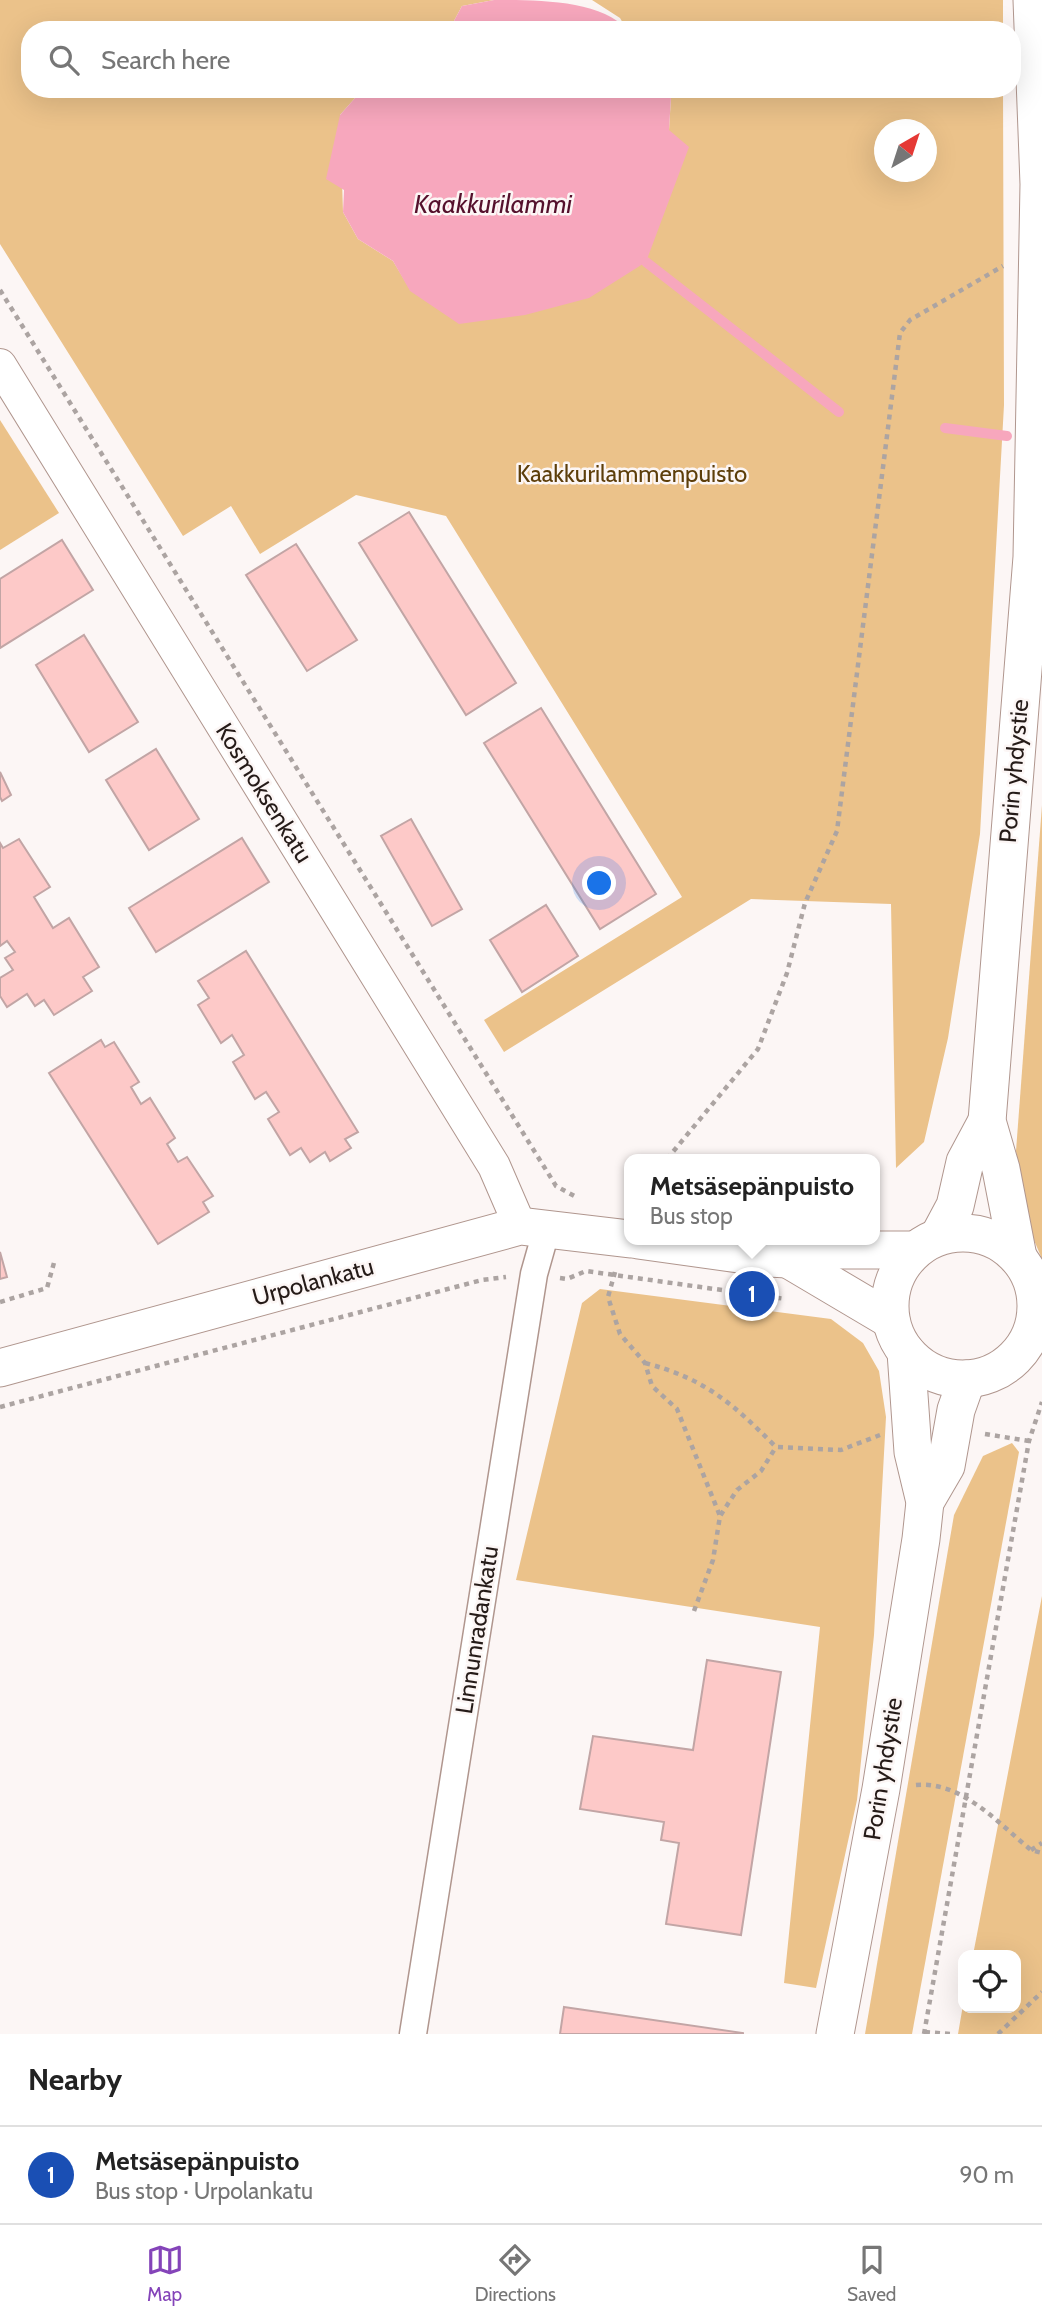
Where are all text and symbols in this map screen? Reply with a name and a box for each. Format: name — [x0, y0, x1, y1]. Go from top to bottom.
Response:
search box — [21, 21, 1021, 98]
icon: search — [45, 41, 83, 79]
text: Search here — [101, 44, 230, 76]
north arrow — [874, 119, 937, 182]
water label: Kaakkurilammi — [414, 188, 572, 220]
park label: Kaakkurilammenpuisto — [517, 459, 747, 488]
street label: Porin yhdystie — [993, 698, 1034, 844]
street label: Kosmoksenkatu — [210, 718, 319, 868]
your location — [582, 866, 616, 900]
popup — [624, 1154, 880, 1245]
text: Metsäsepänpuisto — [650, 1170, 854, 1202]
text: Bus stop — [650, 1202, 733, 1230]
street label: Urpolankatu — [249, 1251, 377, 1312]
pin: 1 — [729, 1268, 775, 1320]
street label: Linnunradankatu — [449, 1544, 504, 1716]
street label: Porin yhdystie — [857, 1696, 908, 1842]
map controls — [958, 1950, 1021, 2013]
button: locate — [958, 1950, 1021, 2013]
text: Nearby — [28, 2061, 122, 2098]
text: Metsäsepänpuisto — [95, 2145, 299, 2177]
text: 1 — [47, 2161, 55, 2189]
text: 90 m — [960, 2161, 1014, 2189]
text: Bus stop · Urpolankatu — [95, 2177, 313, 2205]
tab: Map — [146, 2241, 184, 2306]
tab: Directions — [475, 2241, 556, 2306]
tab: Saved — [847, 2241, 896, 2306]

